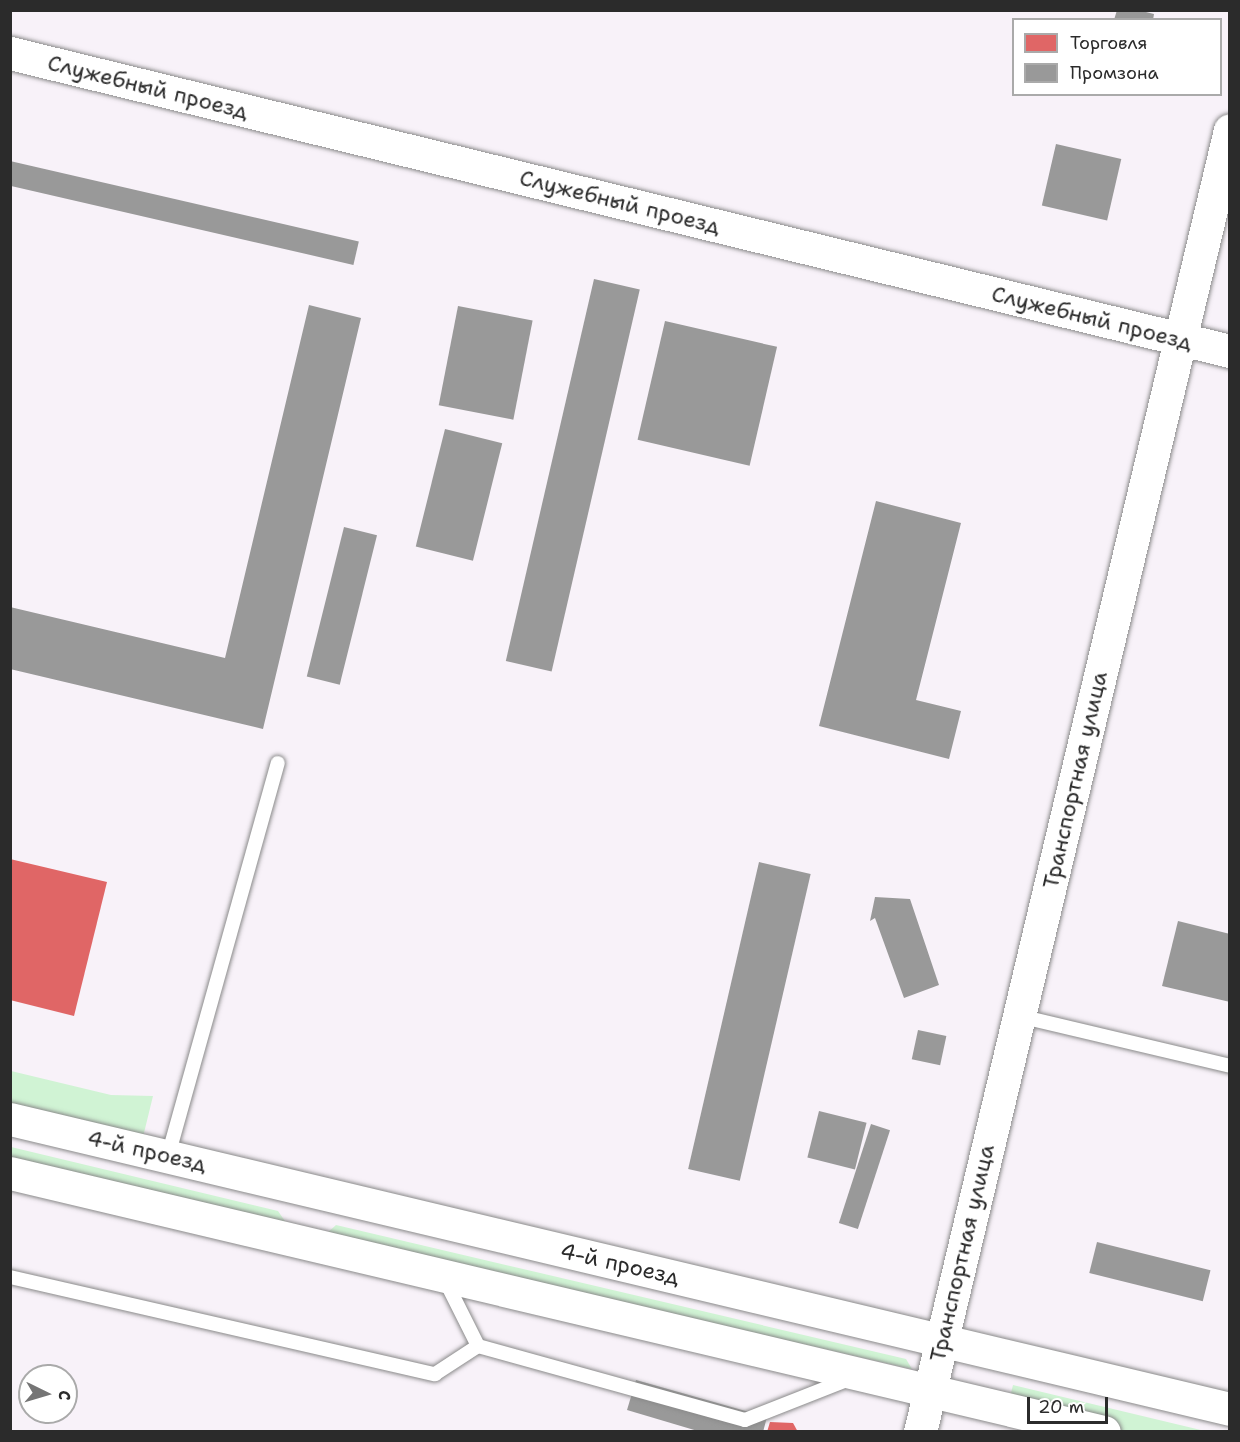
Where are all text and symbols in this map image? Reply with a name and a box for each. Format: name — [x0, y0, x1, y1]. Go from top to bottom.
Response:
legend — [1012, 18, 1222, 96]
text: Торговля — [1070, 31, 1148, 55]
street label: Служебный проезд — [45, 49, 251, 125]
text: Промзона — [1070, 61, 1159, 85]
street label: Служебный проезд — [517, 164, 723, 240]
street label: Служебный проезд — [989, 280, 1195, 356]
street label: Транспортная улица — [1037, 669, 1113, 891]
street label: 4-й проезд — [85, 1124, 209, 1178]
street label: Транспортная улица — [924, 1142, 1000, 1364]
street label: 4-й проезд — [558, 1237, 682, 1291]
north arrow — [18, 1364, 78, 1424]
scale bar — [1030, 1385, 1111, 1423]
text: С — [54, 1390, 75, 1401]
text: 20 m — [1038, 1395, 1084, 1419]

